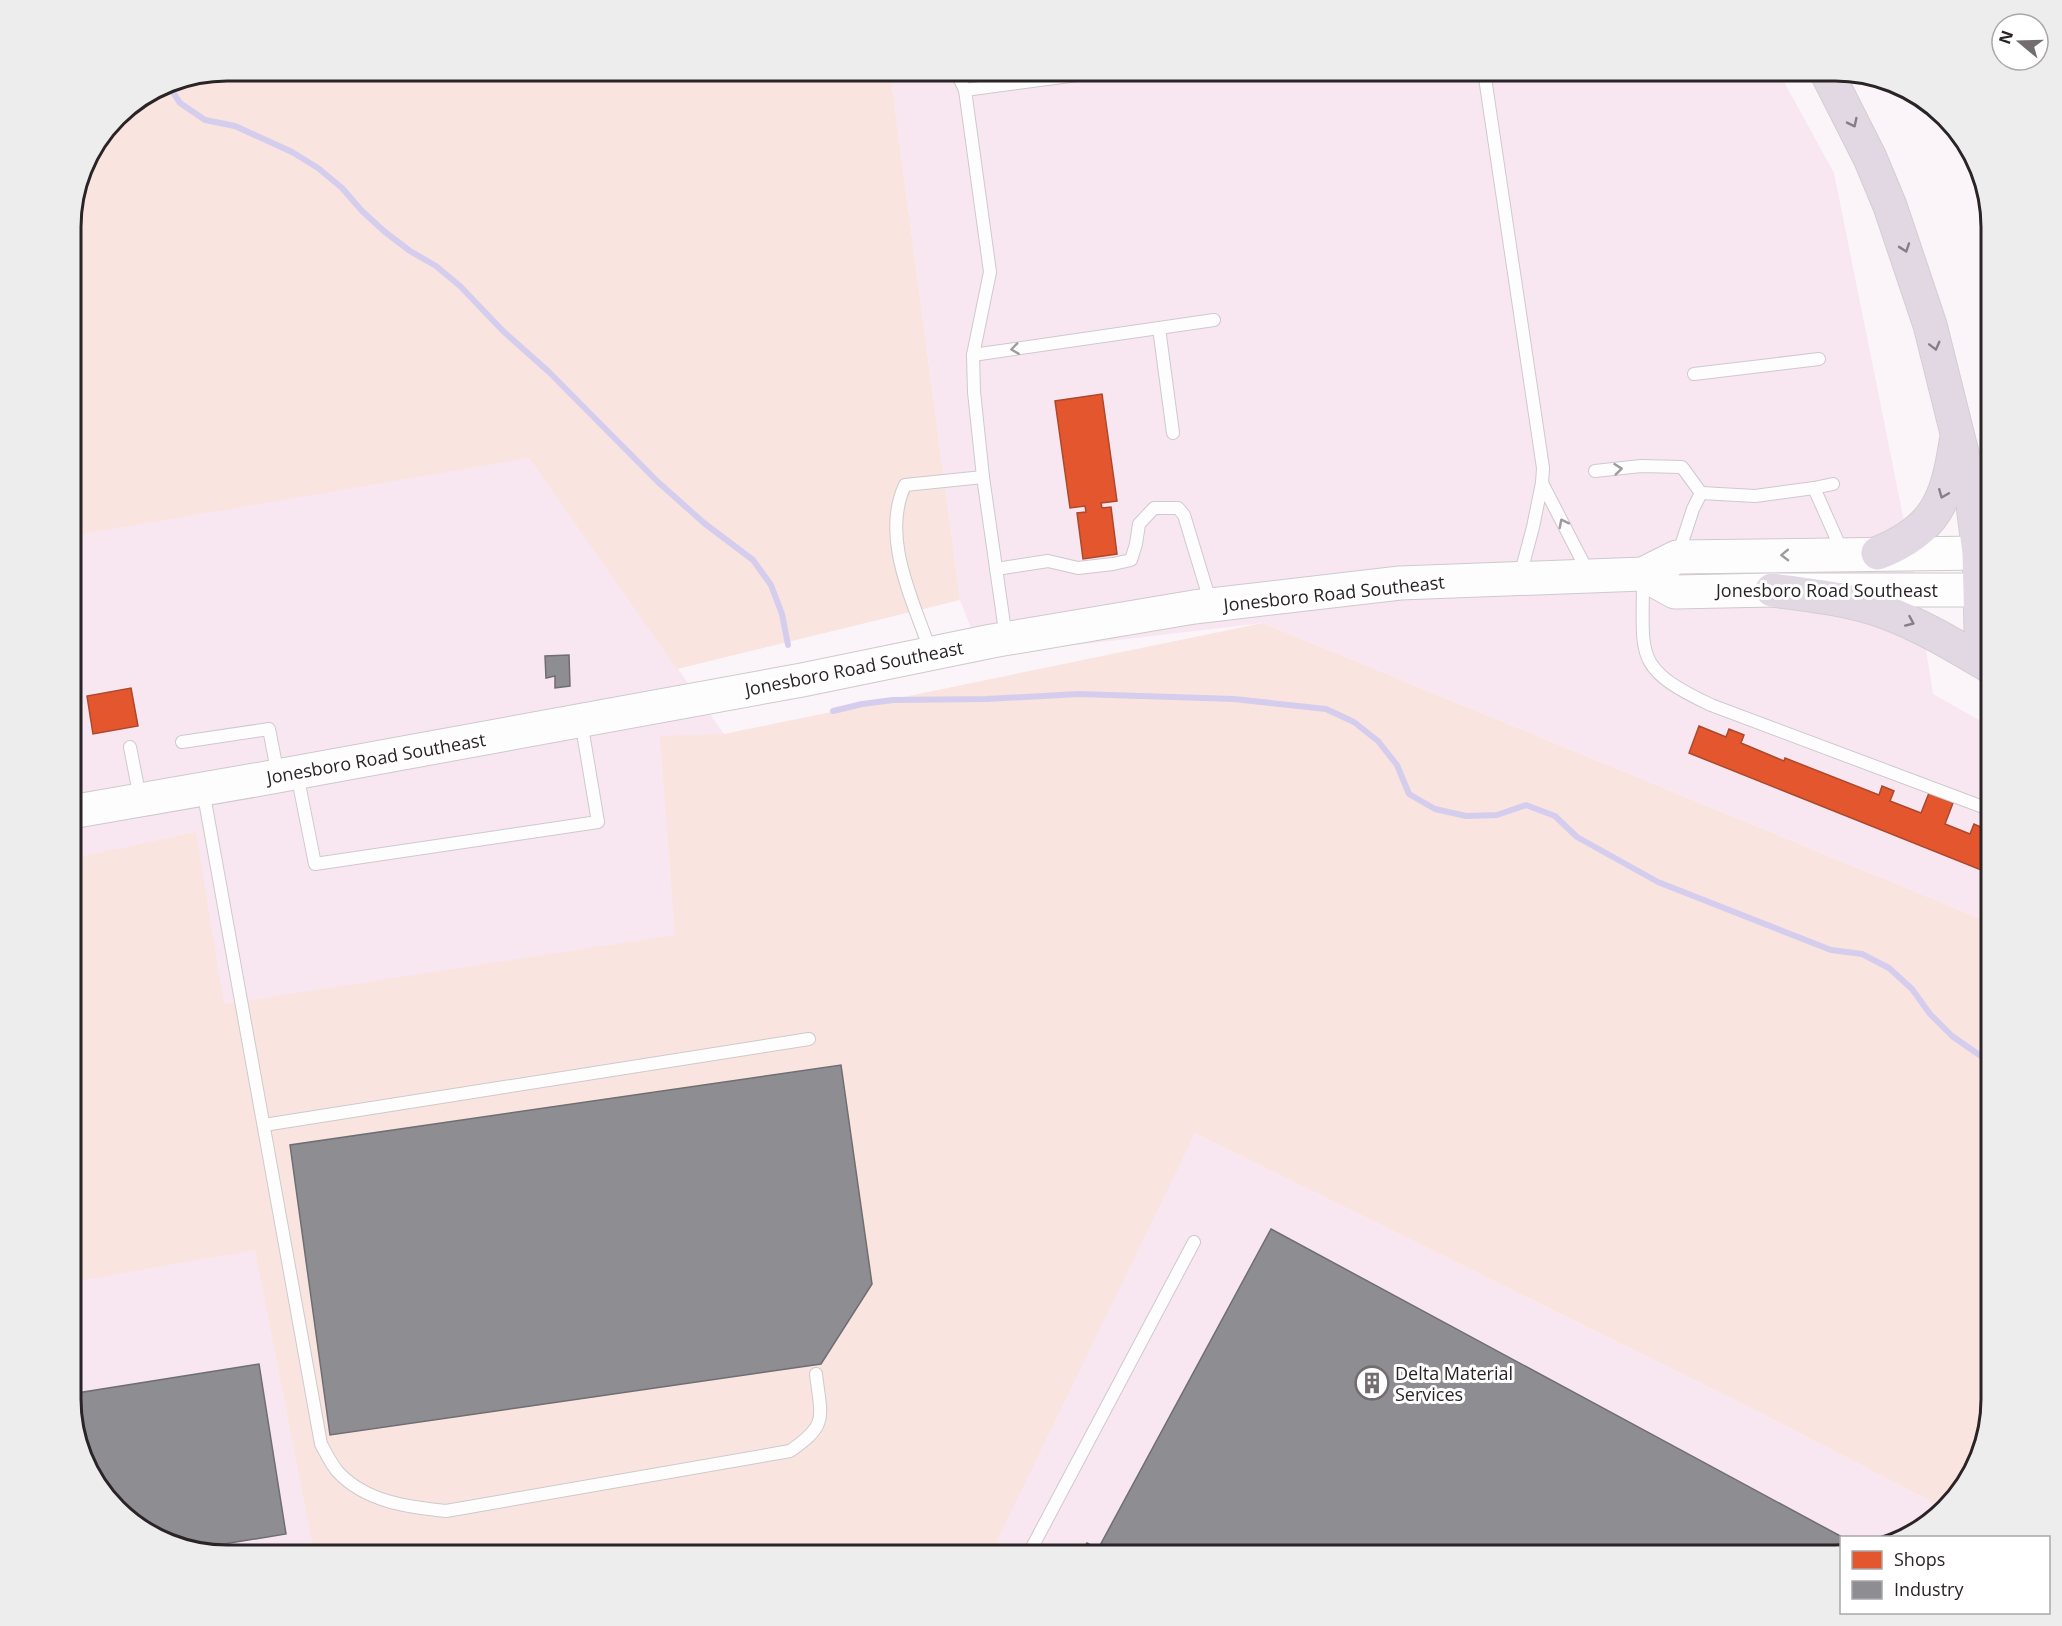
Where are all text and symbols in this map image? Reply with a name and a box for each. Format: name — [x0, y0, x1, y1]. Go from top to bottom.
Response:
north arrow — [1990, 12, 2050, 72]
text: N — [1993, 27, 2018, 47]
one-way arrow — [1845, 116, 1857, 127]
one-way arrow — [1897, 242, 1910, 253]
one-way arrow — [1927, 341, 1940, 351]
one-way arrow — [1010, 342, 1020, 355]
one-way arrow — [1613, 463, 1623, 476]
one-way arrow — [1938, 488, 1950, 499]
one-way arrow — [1559, 518, 1571, 529]
one-way arrow — [1780, 548, 1789, 561]
street label: Jonesboro Road Southeast — [1220, 569, 1446, 617]
street label: Jonesboro Road Southeast — [1714, 578, 1938, 602]
one-way arrow — [1903, 615, 1914, 627]
street label: Jonesboro Road Southeast — [741, 635, 965, 701]
street label: Jonesboro Road Southeast — [263, 727, 487, 789]
place label: Delta Material Services — [1395, 1361, 1513, 1406]
building icon: Delta Material Services — [1354, 1365, 1390, 1401]
legend — [1840, 1536, 2050, 1614]
text: Shops — [1894, 1547, 1945, 1571]
text: Industry — [1894, 1577, 1964, 1601]

